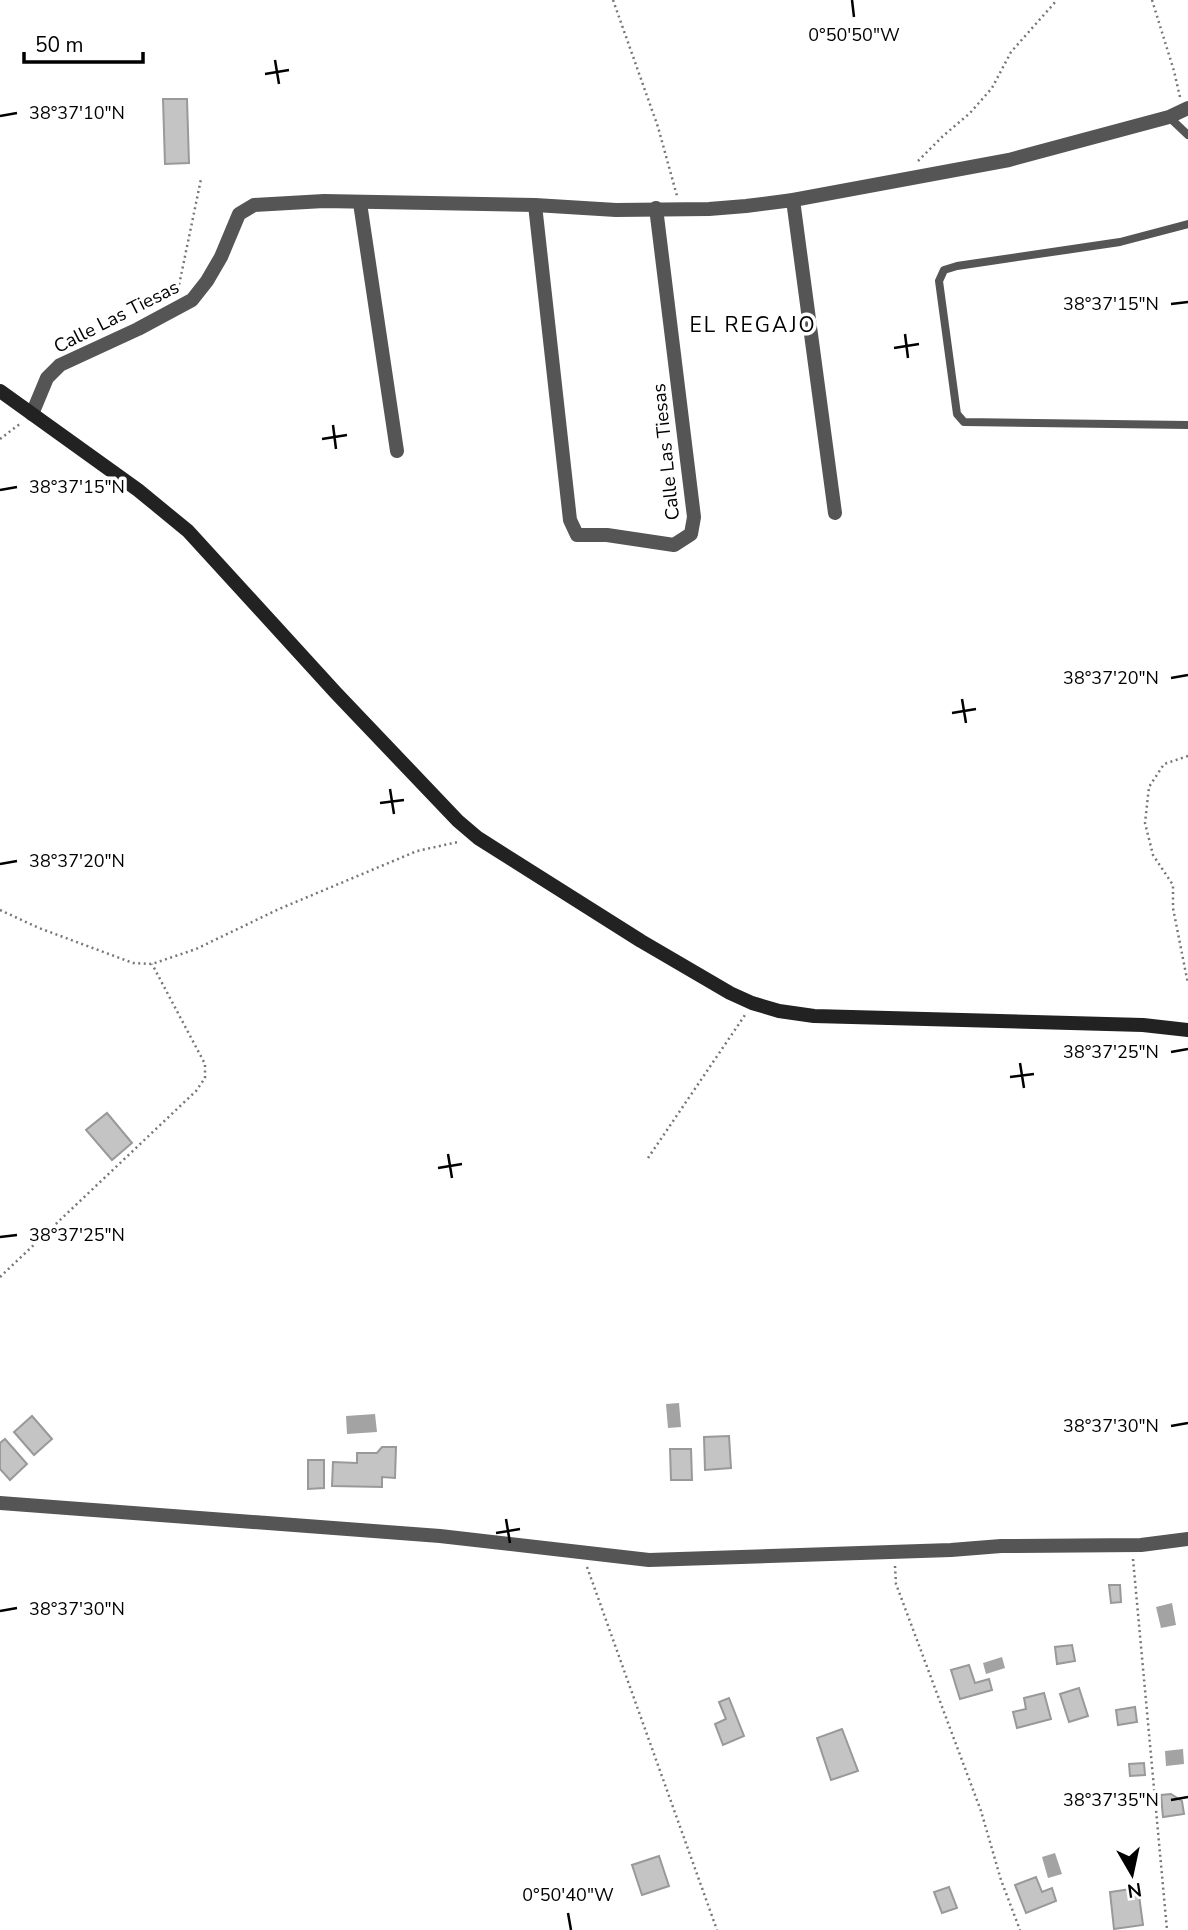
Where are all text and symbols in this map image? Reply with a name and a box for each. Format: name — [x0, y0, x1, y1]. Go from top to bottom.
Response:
scale bar — [24, 21, 144, 65]
text: 0°50'50"W — [808, 23, 900, 47]
text: 50 m — [35, 31, 84, 59]
text: 38°37'10"N — [29, 101, 125, 125]
street label: Calle Las Tiesas — [49, 274, 184, 360]
text: 38°37'15"N — [1063, 292, 1159, 316]
district label: EL REGAJO — [689, 311, 817, 339]
street label: Calle Las Tiesas — [646, 382, 686, 522]
text: 38°37'15"N — [29, 475, 125, 499]
text: 38°37'20"N — [1063, 666, 1159, 690]
text: 38°37'20"N — [29, 849, 125, 873]
text: 38°37'25"N — [1063, 1040, 1159, 1064]
text: 38°37'25"N — [29, 1223, 125, 1247]
text: 38°37'30"N — [1063, 1414, 1159, 1438]
text: 38°37'30"N — [29, 1597, 125, 1621]
text: 38°37'35"N — [1063, 1788, 1159, 1812]
north arrow — [1097, 1839, 1167, 1909]
text: N — [1125, 1876, 1144, 1904]
text: 0°50'40"W — [522, 1883, 614, 1907]

